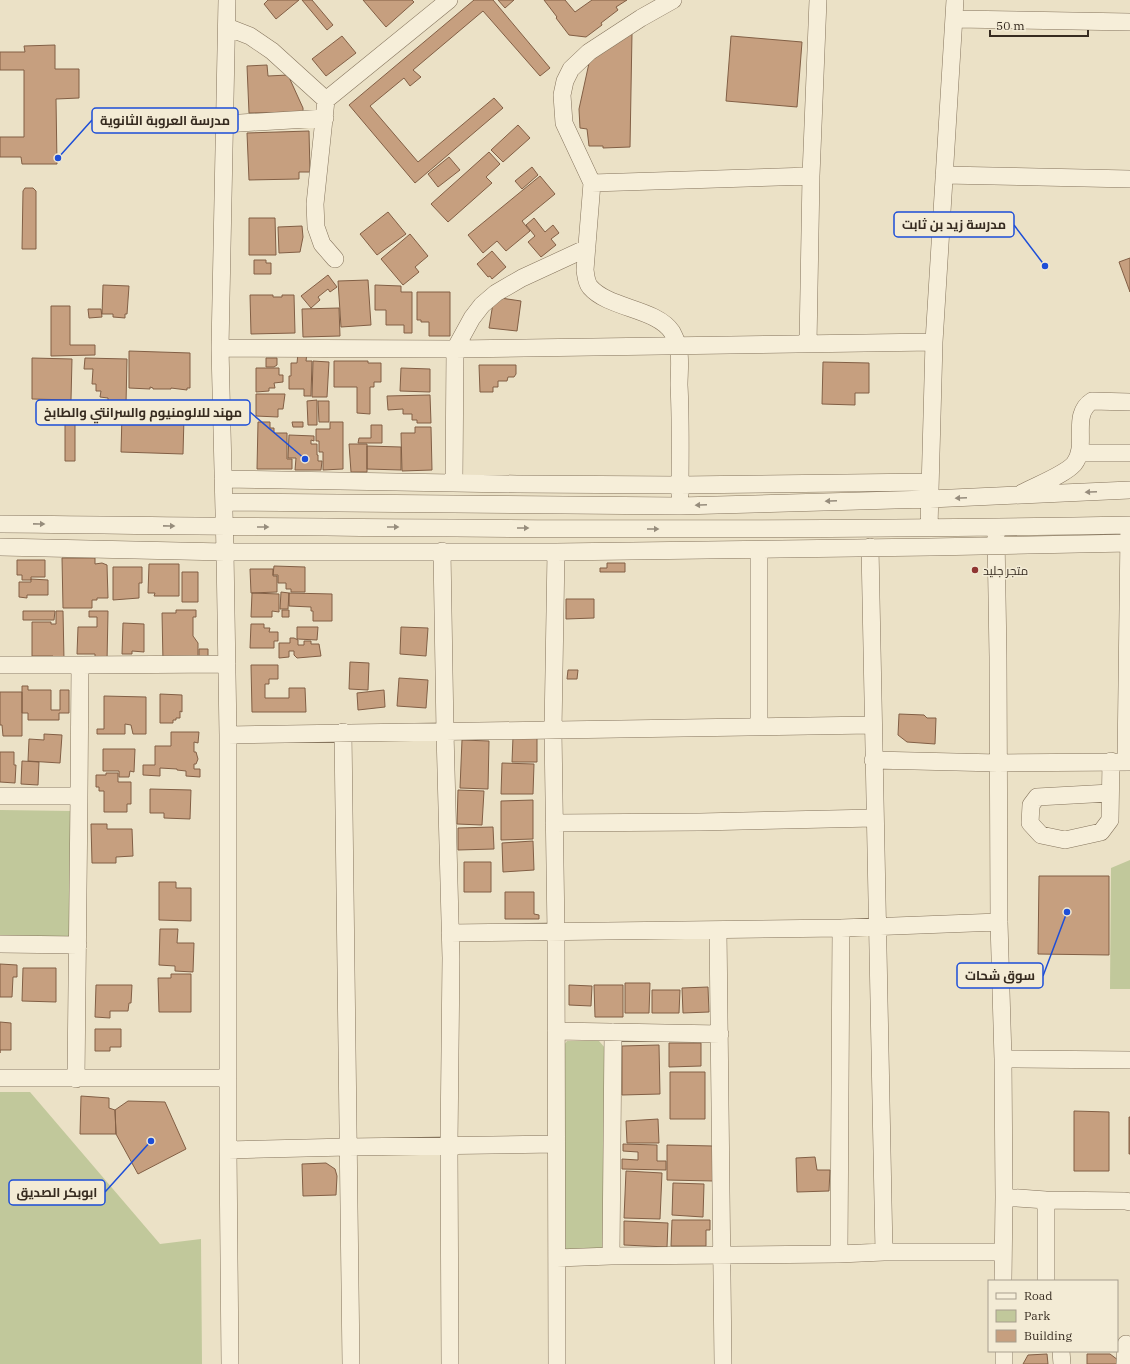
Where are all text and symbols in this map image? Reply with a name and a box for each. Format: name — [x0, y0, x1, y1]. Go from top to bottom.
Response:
scale bar — [990, 12, 1088, 38]
text: 50 m — [996, 18, 1025, 33]
callout: مدرسة العروبة الثانوية — [92, 108, 238, 133]
text: مدرسة العروبة الثانوية — [100, 112, 230, 129]
callout: مدرسة زيد بن ثابت — [894, 212, 1014, 237]
text: مدرسة زيد بن ثابت — [902, 216, 1006, 233]
callout: مهند للالومنيوم والسرانتي والطابخ — [36, 400, 250, 425]
text: مهند للالومنيوم والسرانتي والطابخ — [44, 404, 242, 424]
one-way arrow — [1084, 489, 1097, 495]
one-way arrow — [955, 494, 967, 501]
one-way arrow — [825, 498, 837, 505]
one-way arrow — [694, 502, 707, 508]
one-way arrow — [33, 521, 46, 527]
one-way arrow — [163, 523, 176, 529]
one-way arrow — [257, 524, 270, 530]
one-way arrow — [387, 524, 400, 530]
one-way arrow — [517, 525, 530, 531]
one-way arrow — [647, 526, 660, 532]
place label: متجر جليد — [983, 563, 1028, 578]
marker: متجر جليد — [970, 565, 980, 575]
callout: سوق شحات — [957, 963, 1043, 988]
text: سوق شحات — [965, 967, 1035, 984]
callout: ابوبكر الصديق — [9, 1180, 105, 1205]
text: ابوبكر الصديق — [17, 1184, 97, 1201]
legend — [988, 1280, 1118, 1352]
text: Road — [1024, 1288, 1053, 1303]
text: Park — [1024, 1308, 1050, 1323]
text: Building — [1024, 1328, 1072, 1343]

